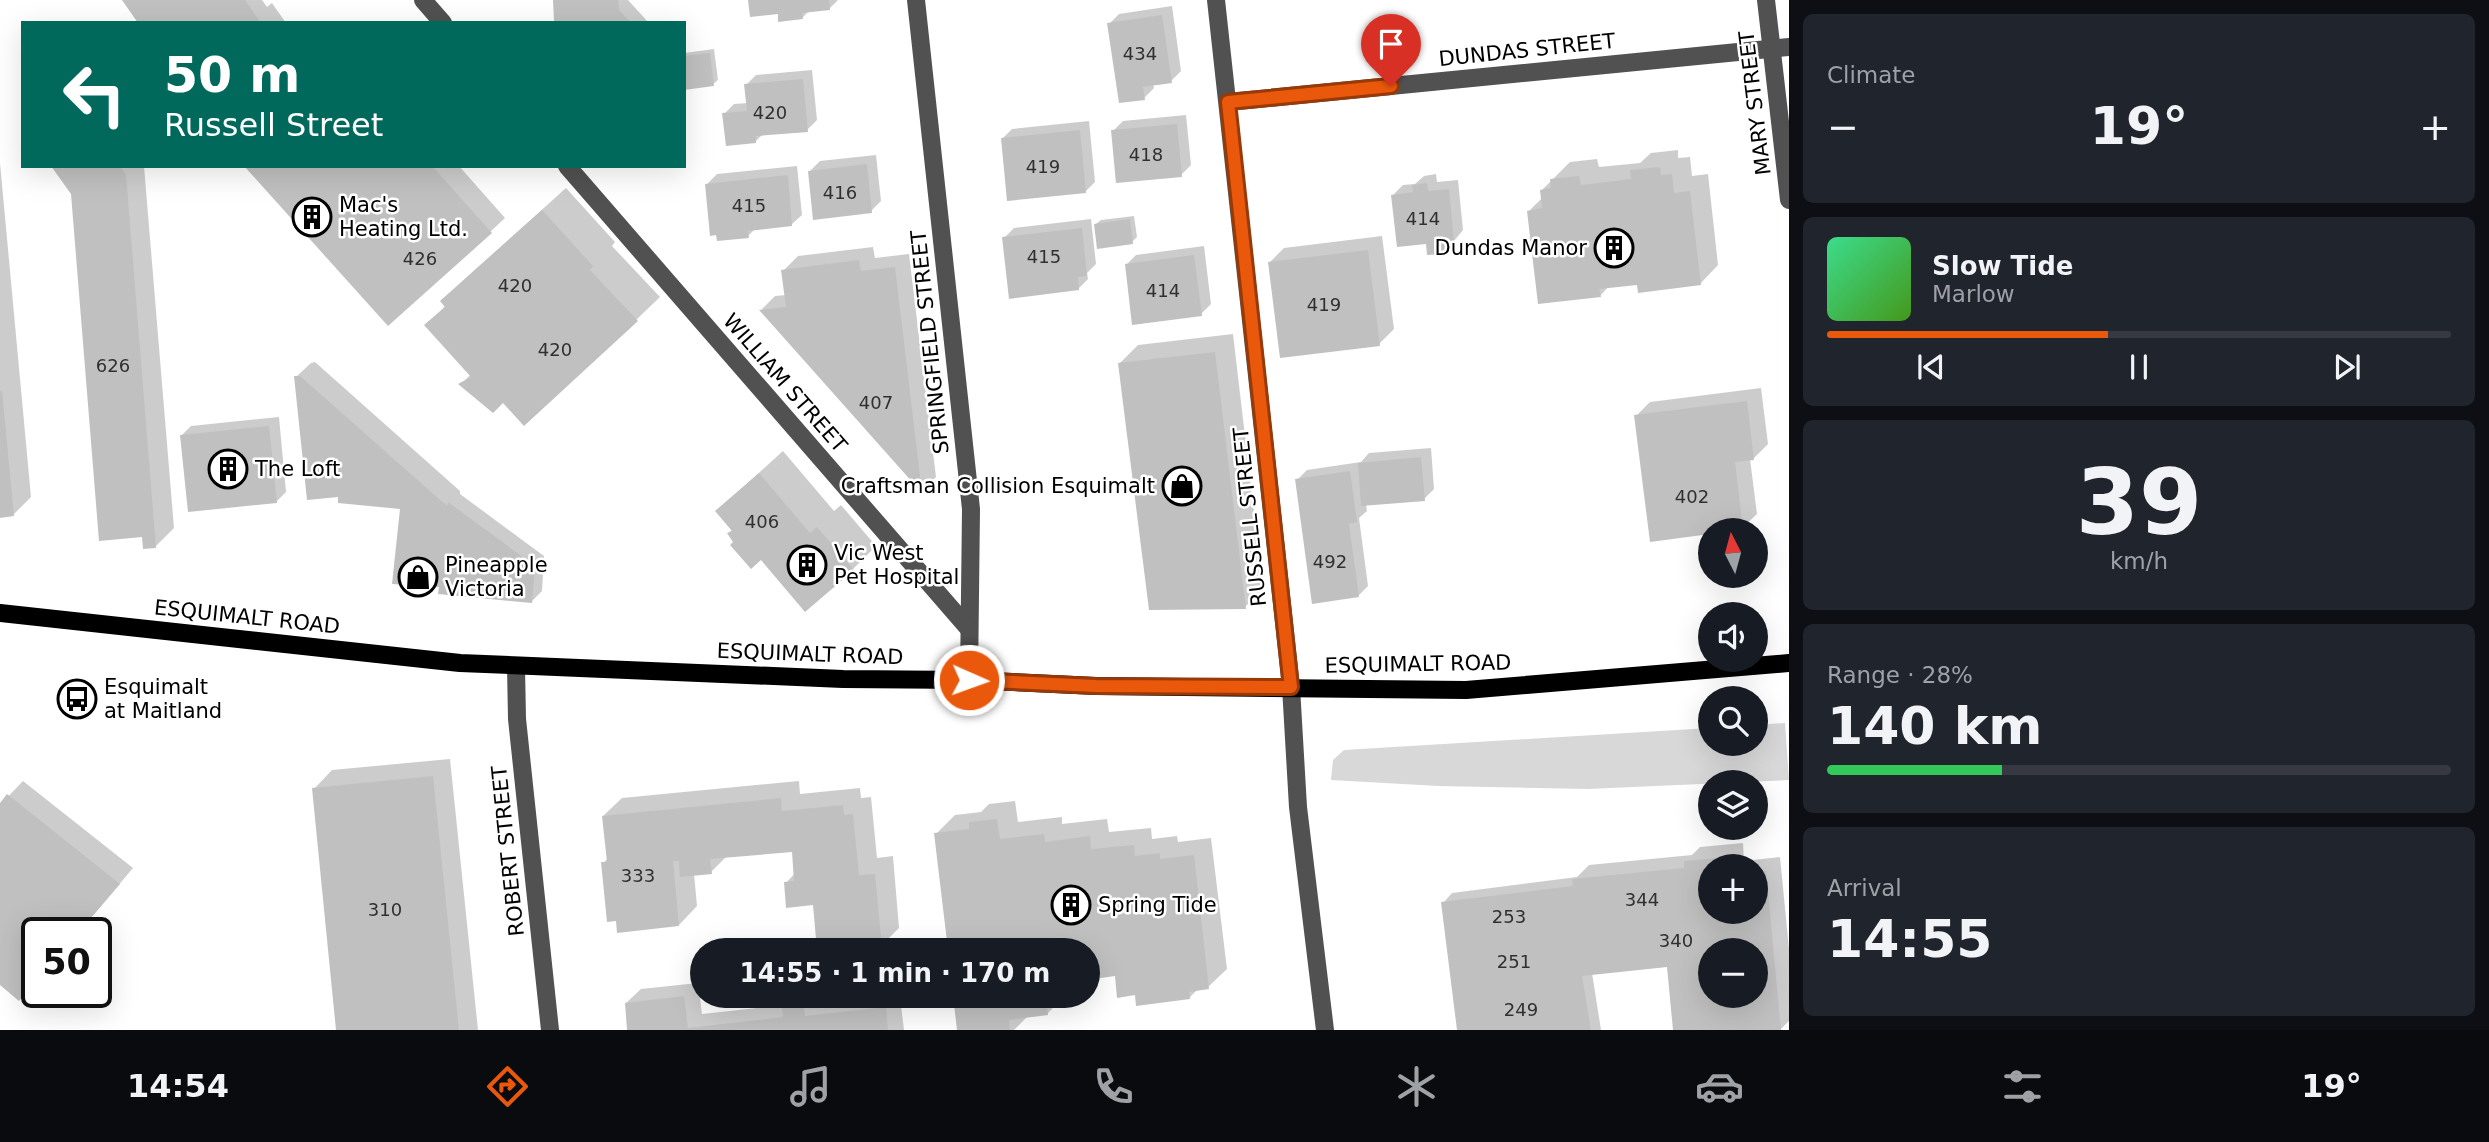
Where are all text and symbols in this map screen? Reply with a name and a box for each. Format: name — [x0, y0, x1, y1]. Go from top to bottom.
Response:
pin — [1361, 14, 1421, 86]
icon: arrive — [1372, 25, 1410, 63]
street label: DUNDAS STREET — [1437, 29, 1617, 71]
street label: MARY STREET — [1734, 29, 1776, 177]
house number: 434 — [1123, 43, 1157, 64]
text: 50 m — [164, 47, 300, 104]
icon: left — [49, 49, 140, 140]
text: Climate — [1827, 62, 1916, 88]
text: 19° — [2090, 96, 2188, 156]
house number: 420 — [753, 102, 787, 123]
text: − — [1827, 105, 1859, 149]
text: + — [2419, 105, 2451, 149]
text: Russell Street — [164, 106, 383, 144]
house number: 418 — [1129, 144, 1163, 165]
house number: 419 — [1026, 156, 1060, 177]
house number: 416 — [823, 182, 857, 203]
place label: Mac's Heating Ltd. — [339, 193, 468, 241]
house number: 415 — [732, 195, 766, 216]
building icon: Mac's Heating Ltd. — [291, 196, 333, 238]
house number: 414 — [1406, 208, 1440, 229]
building icon: Dundas Manor — [1593, 227, 1635, 269]
street label: SPRINGFIELD STREET — [906, 229, 954, 455]
place label: Dundas Manor — [1435, 236, 1587, 260]
house number: 415 — [1027, 246, 1061, 267]
house number: 426 — [403, 248, 437, 269]
text: Slow Tide — [1932, 251, 2073, 281]
house number: 420 — [498, 275, 532, 296]
house number: 414 — [1146, 280, 1180, 301]
text: Marlow — [1932, 281, 2015, 307]
house number: 419 — [1307, 294, 1341, 315]
street label: WILLIAM STREET — [718, 309, 852, 457]
house number: 420 — [538, 339, 572, 360]
icon: previous — [1912, 348, 1950, 386]
icon: pause — [2120, 348, 2158, 386]
icon: next — [2328, 348, 2366, 386]
house number: 626 — [96, 355, 130, 376]
house number: 407 — [859, 392, 893, 413]
street label: RUSSELL STREET — [1229, 426, 1271, 608]
building icon: The Loft — [207, 448, 249, 490]
text: 39 — [2076, 450, 2202, 555]
place label: The Loft — [254, 457, 340, 481]
shop icon: Craftsman Collision Esquimalt — [1161, 465, 1203, 507]
place label: Craftsman Collision Esquimalt — [841, 474, 1155, 498]
house number: 402 — [1675, 486, 1709, 507]
house number: 406 — [745, 511, 779, 532]
north arrow — [1698, 518, 1768, 588]
map controls — [1698, 518, 1768, 1008]
place label: Vic West Pet Hospital — [834, 541, 959, 589]
building icon: Vic West Pet Hospital — [786, 544, 828, 586]
text: km/h — [2110, 548, 2168, 574]
house number: 492 — [1313, 551, 1347, 572]
place label: Pineapple Victoria — [445, 553, 548, 601]
shop icon: Pineapple Victoria — [397, 556, 439, 598]
street label: ESQUIMALT ROAD — [153, 595, 341, 639]
button: sound — [1698, 602, 1768, 672]
street label: ESQUIMALT ROAD — [716, 639, 904, 669]
position arrow — [932, 643, 1006, 717]
street label: ESQUIMALT ROAD — [1324, 650, 1512, 678]
text: Range · 28% — [1827, 662, 1973, 688]
place label: Esquimalt at Maitland — [104, 675, 222, 723]
bus stop icon: Esquimalt at Maitland — [56, 678, 98, 720]
button: search — [1698, 686, 1768, 756]
text: 140 km — [1827, 696, 2042, 756]
street label: ROBERT STREET — [487, 764, 529, 938]
button: layers — [1698, 770, 1768, 840]
button: + — [1698, 854, 1768, 924]
house number: 333 — [621, 865, 655, 886]
text: Arrival — [1827, 875, 1902, 901]
building icon: Spring Tide — [1050, 884, 1092, 926]
house number: 344 — [1625, 889, 1659, 910]
place label: Spring Tide — [1098, 893, 1217, 917]
house number: 310 — [368, 899, 402, 920]
house number: 253 — [1492, 906, 1526, 927]
text: 14:55 — [1827, 909, 1993, 969]
speed limit sign: 50 — [21, 917, 112, 1008]
house number: 340 — [1659, 930, 1693, 951]
button: − — [1698, 938, 1768, 1008]
house number: 251 — [1497, 951, 1531, 972]
text: 14:55 · 1 min · 170 m — [740, 958, 1050, 988]
house number: 249 — [1504, 999, 1538, 1020]
icon: directions — [483, 1062, 532, 1111]
icon: music — [786, 1062, 835, 1111]
icon: phone — [1089, 1062, 1138, 1111]
icon: climate — [1392, 1062, 1441, 1111]
icon: car — [1695, 1062, 1744, 1111]
icon: filters — [1998, 1062, 2047, 1111]
text: 14:54 — [127, 1067, 229, 1105]
text: 19° — [2301, 1067, 2362, 1105]

